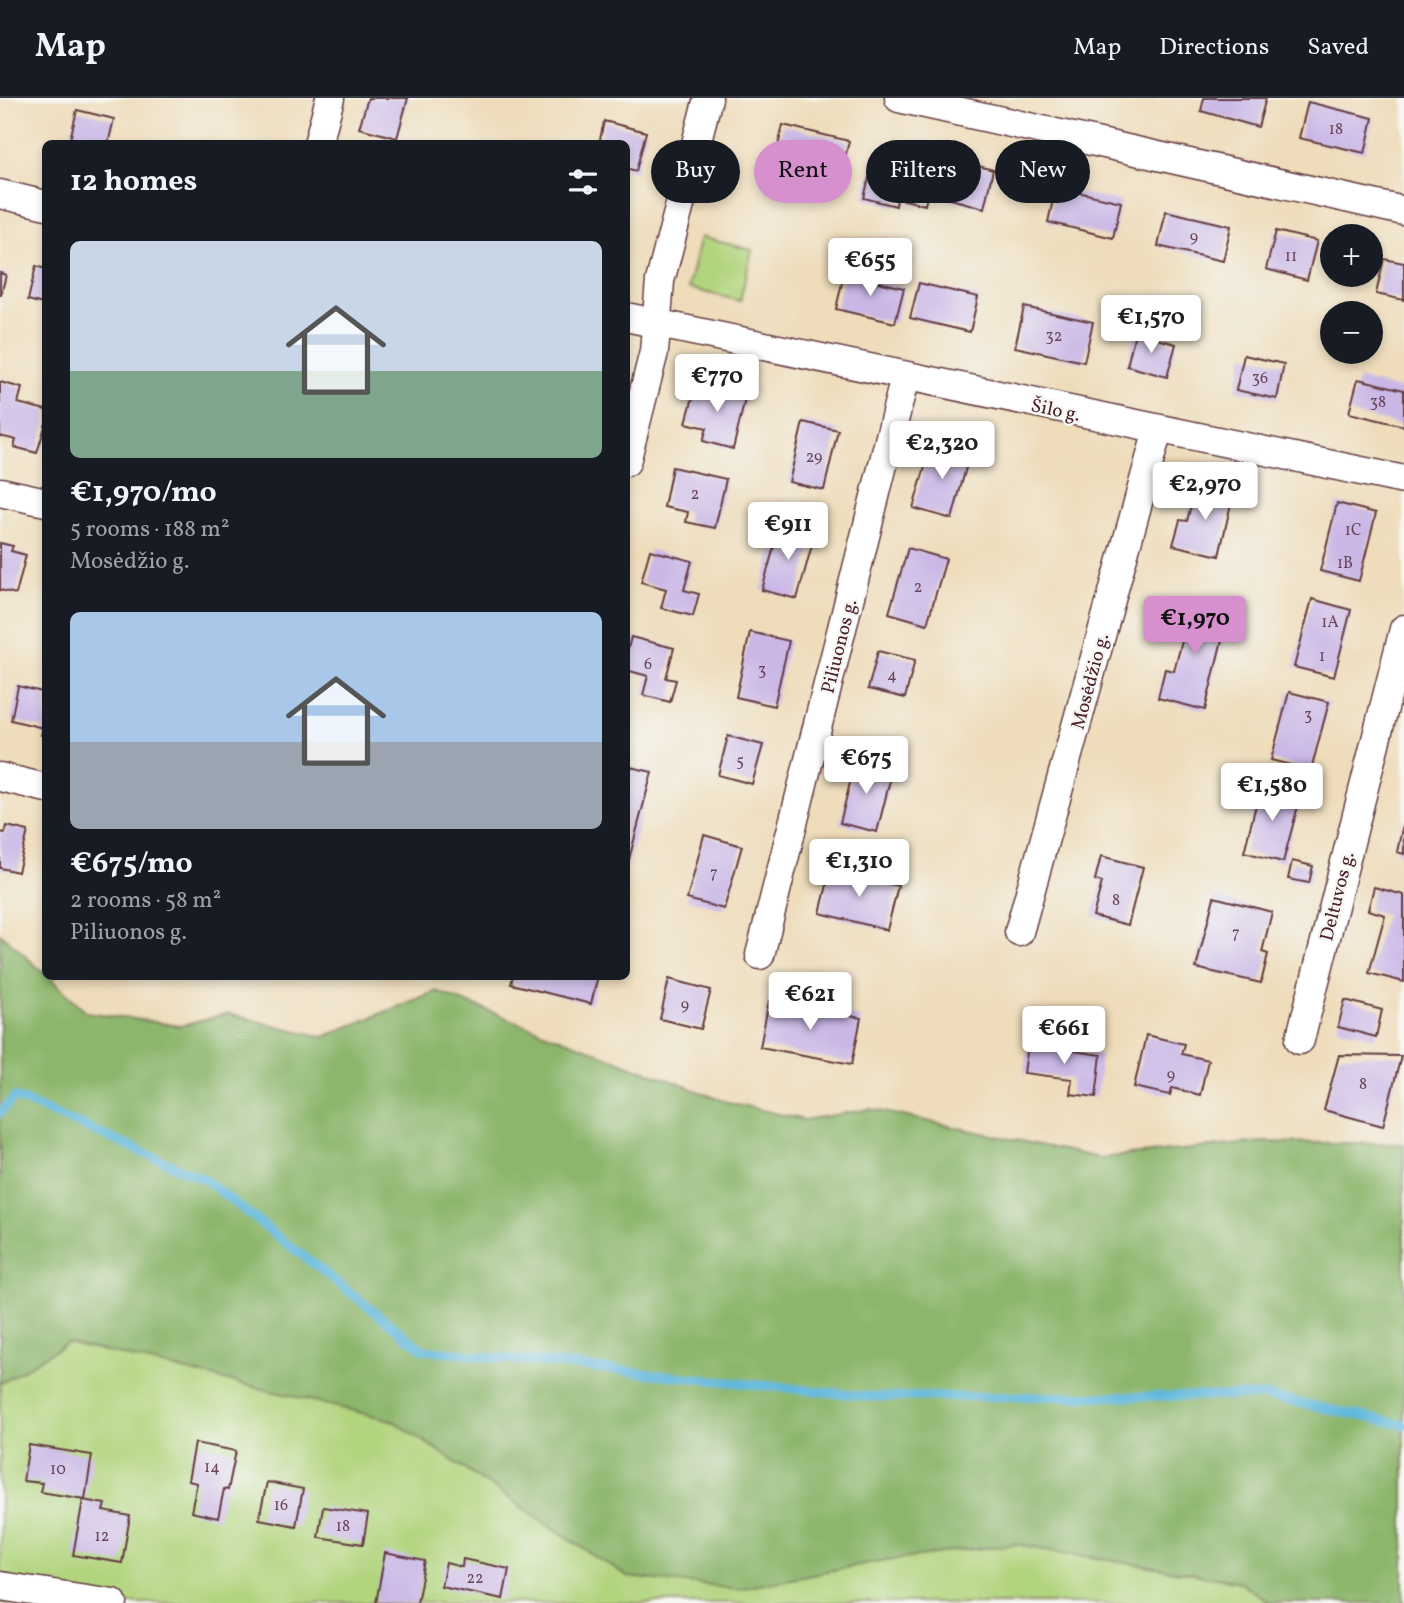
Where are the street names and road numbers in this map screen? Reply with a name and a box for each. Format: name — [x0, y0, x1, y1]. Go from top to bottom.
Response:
street label: Šilo g. — [1028, 393, 1083, 429]
street label: Piliuonos g. — [816, 596, 864, 696]
street label: Mosėdžio g. — [1066, 631, 1116, 733]
street label: Deltuvos g. — [1314, 849, 1362, 944]

